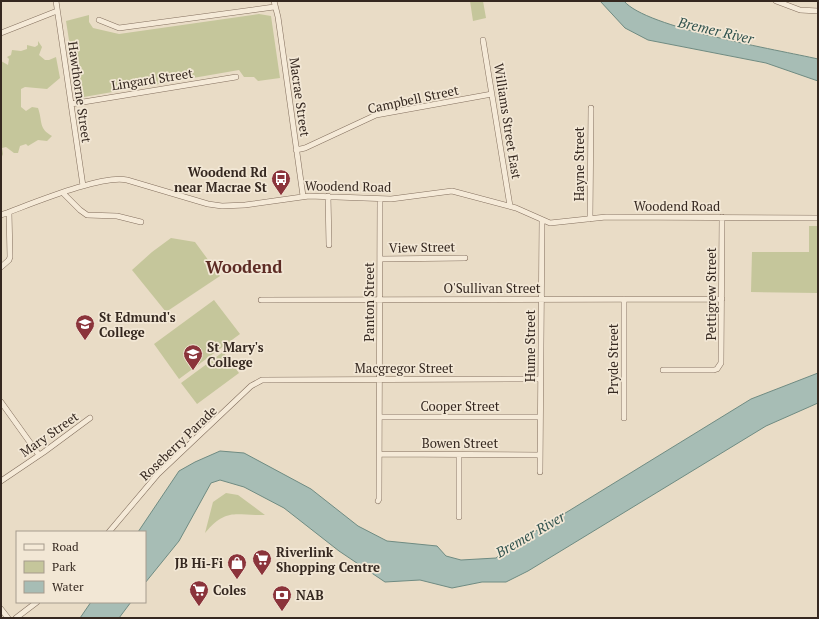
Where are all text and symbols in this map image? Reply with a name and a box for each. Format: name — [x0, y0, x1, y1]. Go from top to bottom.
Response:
water label: Bremer River — [675, 12, 756, 48]
street label: Hawthorne Street — [64, 40, 96, 144]
street label: Macrae Street — [286, 56, 314, 138]
street label: Williams Street East — [490, 62, 526, 180]
street label: Lingard Street — [110, 64, 194, 94]
street label: Campbell Street — [366, 81, 460, 117]
street label: Hayne Street — [570, 126, 588, 201]
place label: Woodend Rd near Macrae St — [174, 163, 268, 196]
bus stop icon: Woodend Rd near Macrae St — [270, 168, 292, 196]
street label: Woodend Road — [305, 176, 391, 196]
street label: Woodend Road — [634, 197, 720, 215]
street label: View Street — [389, 237, 456, 257]
street label: Pettigrew Street — [702, 247, 720, 341]
district label: Woodend — [206, 255, 282, 278]
street label: Panton Street — [360, 262, 378, 342]
street label: O'Sullivan Street — [443, 279, 541, 297]
place label: St Edmund's College — [99, 308, 176, 341]
street label: Hume Street — [521, 310, 539, 382]
school or university icon: St Edmund's College — [74, 313, 96, 341]
street label: Pryde Street — [604, 323, 622, 395]
place label: St Mary's College — [207, 338, 264, 371]
school or university icon: St Mary's College — [182, 343, 204, 371]
street label: Macgregor Street — [355, 359, 454, 377]
street label: Cooper Street — [420, 397, 500, 415]
street label: Roseberry Parade — [136, 402, 220, 484]
street label: Mary Street — [16, 407, 82, 461]
street label: Bowen Street — [422, 434, 498, 452]
water label: Bremer River — [491, 506, 569, 562]
legend — [16, 531, 146, 603]
text: Road — [52, 539, 79, 554]
place label: Riverlink Shopping Centre — [276, 543, 380, 576]
supermarket icon: Riverlink Shopping Centre — [251, 548, 273, 576]
shop icon: JB Hi-Fi — [226, 552, 248, 580]
place label: JB Hi-Fi — [175, 554, 223, 572]
text: Park — [52, 559, 77, 574]
text: Water — [52, 579, 84, 594]
supermarket icon: Coles — [188, 579, 210, 607]
place label: Coles — [213, 581, 246, 599]
bank icon: NAB — [271, 584, 293, 612]
place label: NAB — [296, 586, 324, 604]

